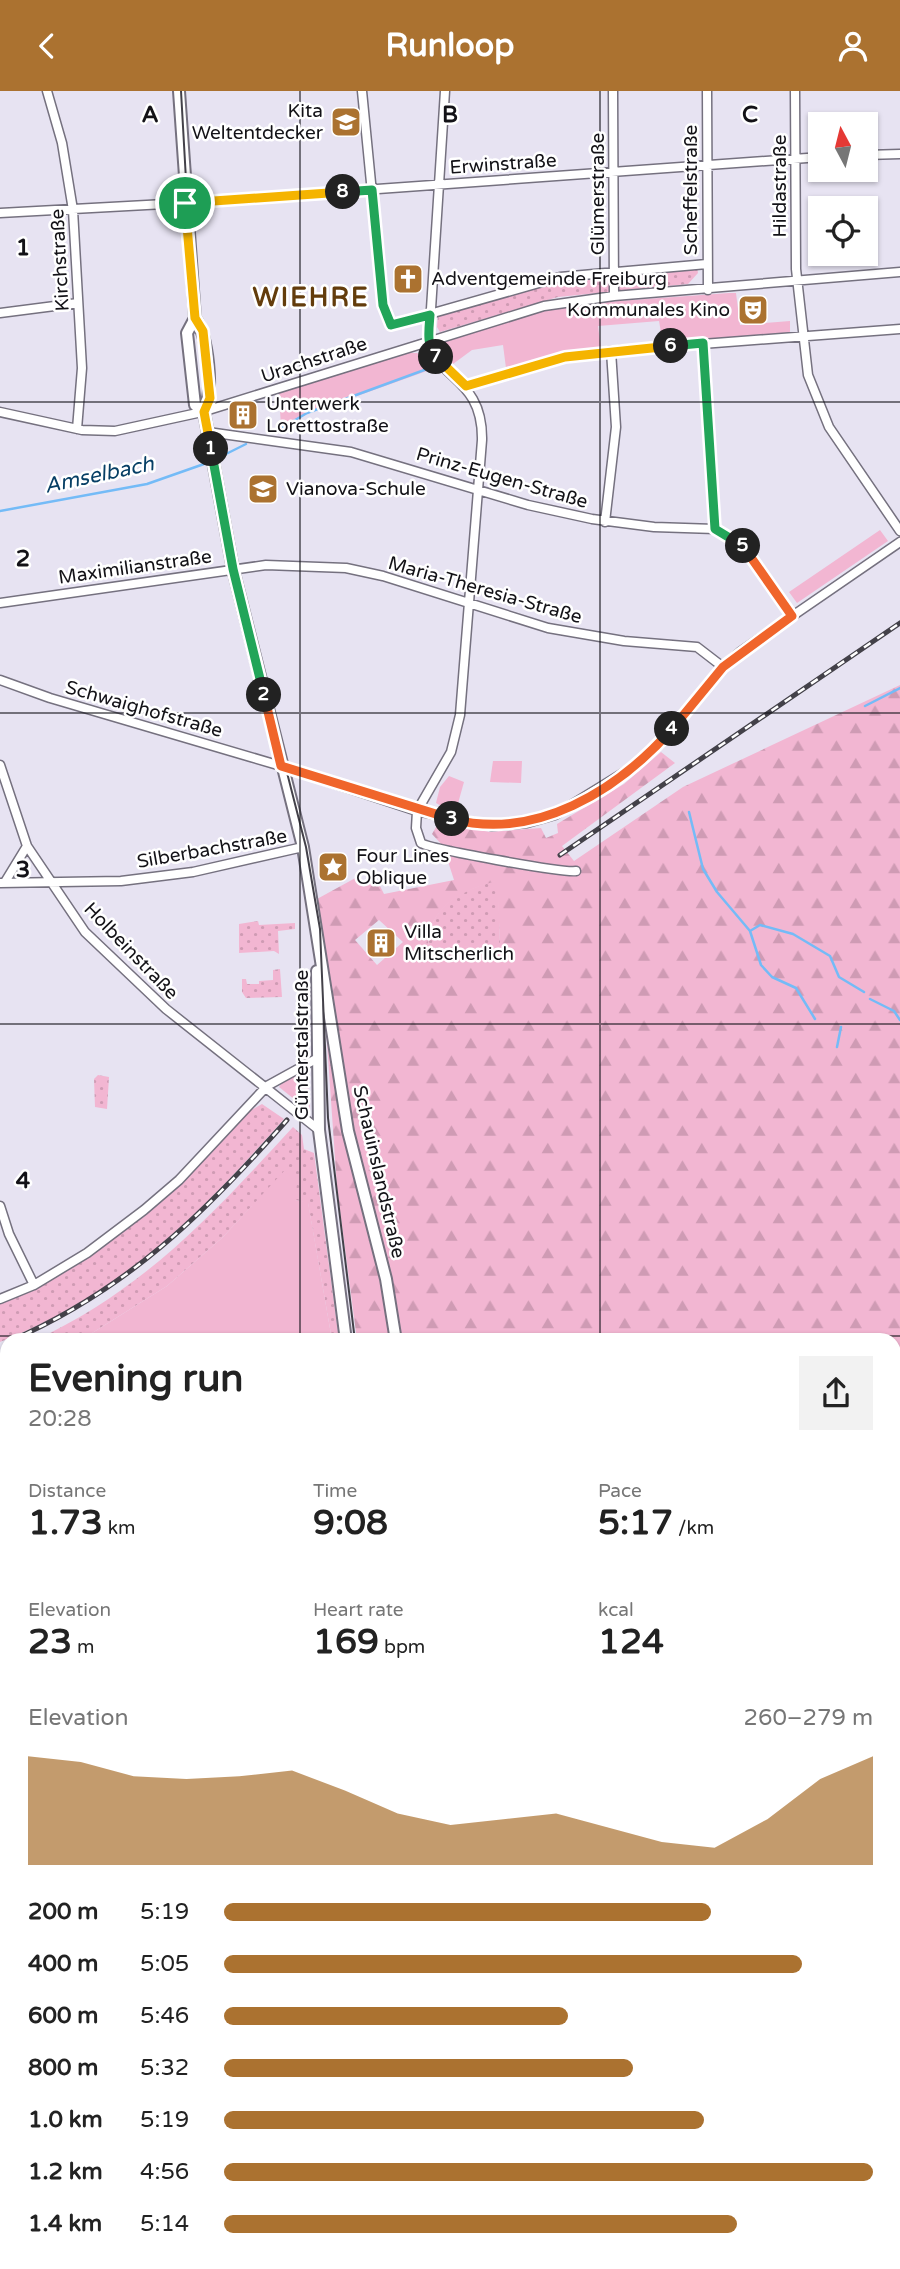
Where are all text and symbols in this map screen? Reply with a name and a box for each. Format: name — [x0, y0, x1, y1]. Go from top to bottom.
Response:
icon: back — [28, 27, 66, 65]
text: Runloop — [386, 27, 514, 65]
icon: person — [834, 27, 872, 65]
place label: Kita Weltentdecker — [192, 100, 324, 144]
text: A — [141, 101, 159, 129]
text: B — [442, 101, 458, 129]
text: C — [742, 101, 758, 129]
school or university icon: Kita Weltentdecker — [329, 105, 363, 139]
north arrow — [808, 112, 878, 182]
map controls — [808, 112, 878, 266]
street label: Scheffelstraße — [680, 125, 702, 255]
street label: Glümerstraße — [587, 133, 609, 255]
street label: Hildastraße — [769, 135, 791, 237]
street label: Erwinstraße — [449, 149, 557, 179]
pin — [155, 173, 215, 233]
pin: 8 — [326, 175, 360, 210]
text: 8 — [337, 180, 348, 202]
icon: arrive — [166, 184, 204, 222]
button: locate — [808, 196, 878, 266]
street label: Kirchstraße — [46, 208, 74, 312]
text: 1 — [16, 234, 30, 262]
church icon: Adventgemeinde Freiburg — [391, 262, 425, 296]
place label: Adventgemeinde Freiburg — [431, 268, 667, 290]
district label: WIEHRE — [252, 282, 370, 313]
theatre icon: Kommunales Kino — [736, 293, 770, 327]
place label: Kommunales Kino — [567, 299, 730, 321]
pin: 6 — [654, 329, 688, 363]
street label: Urachstraße — [258, 332, 370, 388]
text: 6 — [665, 334, 676, 356]
pin: 7 — [418, 339, 453, 375]
text: 7 — [430, 345, 441, 367]
place label: Unterwerk Lorettostraße — [266, 393, 389, 437]
building icon: Unterwerk Lorettostraße — [226, 398, 260, 432]
pin: 1 — [194, 431, 228, 467]
text: 1 — [205, 437, 216, 459]
street label: Prinz-Eugen-Straße — [414, 443, 590, 513]
water label: Amselbach — [42, 451, 157, 499]
school or university icon: Vianova-Schule — [246, 472, 280, 506]
place label: Vianova-Schule — [286, 478, 426, 500]
pin: 5 — [726, 529, 760, 563]
text: 5 — [737, 534, 748, 556]
text: 2 — [16, 545, 30, 573]
street label: Maximilianstraße — [57, 545, 213, 589]
street label: Maria-Theresia-Straße — [386, 552, 584, 628]
street label: Schwaighofstraße — [63, 676, 225, 742]
pin: 2 — [246, 677, 282, 713]
text: 2 — [258, 683, 269, 705]
pin: 4 — [654, 711, 690, 747]
text: 4 — [666, 717, 677, 739]
pin: 3 — [434, 801, 470, 837]
text: 3 — [446, 807, 457, 829]
street label: Silberbachstraße — [135, 825, 289, 873]
place label: Four Lines Oblique — [356, 845, 449, 889]
place icon: Four Lines Oblique — [316, 850, 350, 884]
text: 3 — [16, 856, 30, 884]
street label: Holbeinstraße — [79, 898, 183, 1004]
place label: Villa Mitscherlich — [404, 921, 514, 965]
building icon: Villa Mitscherlich — [364, 926, 398, 960]
street label: Günterstalstraße — [291, 970, 313, 1120]
street label: Schauinslandstraße — [348, 1084, 410, 1260]
text: 4 — [16, 1167, 31, 1195]
text: Evening run — [28, 1356, 243, 1402]
button: share — [799, 1356, 873, 1430]
text: 20:28 — [28, 1405, 92, 1433]
text: Distance — [28, 1480, 106, 1502]
text: Time — [313, 1480, 357, 1502]
text: Pace — [598, 1480, 642, 1502]
text: 1.73 — [28, 1502, 103, 1544]
text: 9:08 — [313, 1502, 388, 1544]
text: 5:17 — [598, 1502, 673, 1544]
text: km — [103, 1517, 135, 1539]
text: /km — [673, 1517, 714, 1539]
text: Elevation — [28, 1599, 111, 1621]
text: Heart rate — [313, 1599, 404, 1621]
text: kcal — [598, 1599, 634, 1621]
text: 23 — [28, 1621, 72, 1663]
text: 169 — [313, 1621, 379, 1663]
text: 124 — [598, 1621, 664, 1663]
text: m — [72, 1636, 94, 1658]
text: bpm — [379, 1636, 425, 1658]
text: Elevation — [28, 1704, 129, 1732]
text: 260–279 m — [744, 1704, 873, 1732]
text: 200 m — [28, 1898, 98, 1926]
text: 5:19 — [140, 1898, 189, 1926]
text: 400 m — [28, 1950, 98, 1978]
text: 5:05 — [140, 1950, 189, 1978]
text: 600 m — [28, 2002, 98, 2030]
text: 5:46 — [140, 2002, 189, 2030]
text: 800 m — [28, 2054, 98, 2082]
text: 5:32 — [140, 2054, 189, 2082]
text: 1.0 km — [28, 2106, 103, 2134]
text: 5:19 — [140, 2106, 189, 2134]
text: 1.2 km — [28, 2158, 103, 2186]
text: 4:56 — [140, 2158, 189, 2186]
text: 1.4 km — [28, 2210, 102, 2238]
text: 5:14 — [140, 2210, 189, 2238]

